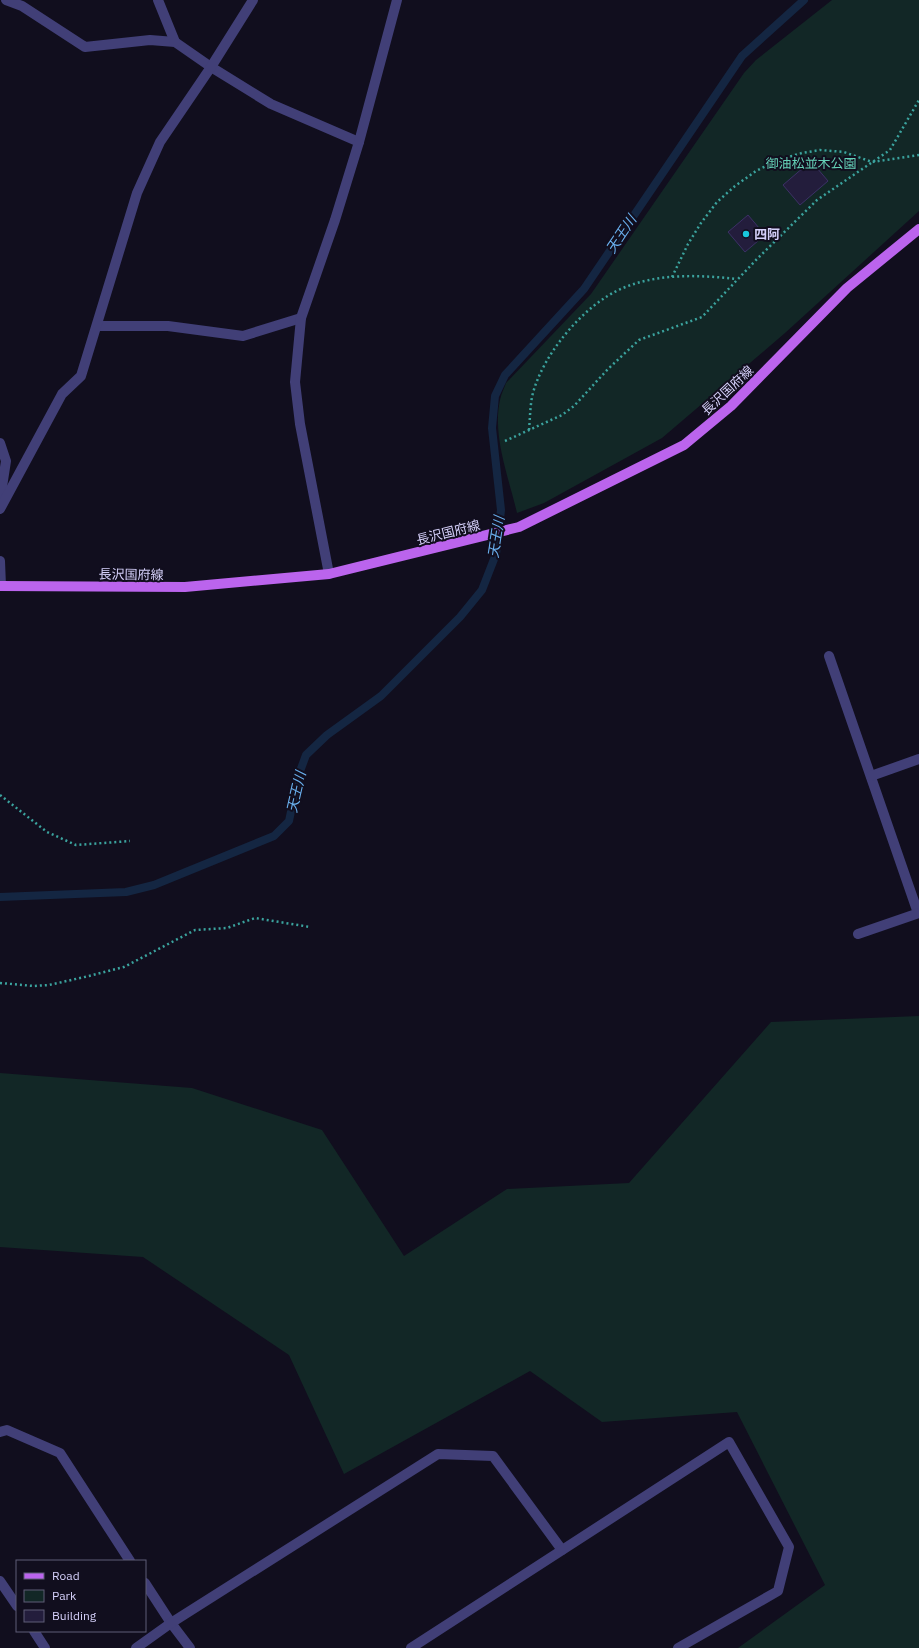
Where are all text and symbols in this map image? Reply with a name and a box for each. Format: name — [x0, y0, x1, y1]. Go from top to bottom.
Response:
park label: 御油松並木公園 — [765, 155, 857, 172]
water label: 天王川 — [602, 210, 641, 256]
place label: 四阿 — [754, 226, 780, 243]
marker: 四阿 — [741, 229, 751, 239]
street label: 長沢国府線 — [698, 362, 757, 419]
water label: 天王川 — [484, 513, 508, 559]
street label: 長沢国府線 — [415, 516, 482, 549]
street label: 長沢国府線 — [98, 565, 164, 584]
water label: 天王川 — [283, 768, 310, 814]
legend — [16, 1560, 146, 1632]
text: Road — [52, 1568, 80, 1583]
text: Park — [52, 1588, 77, 1603]
text: Building — [52, 1608, 97, 1623]

